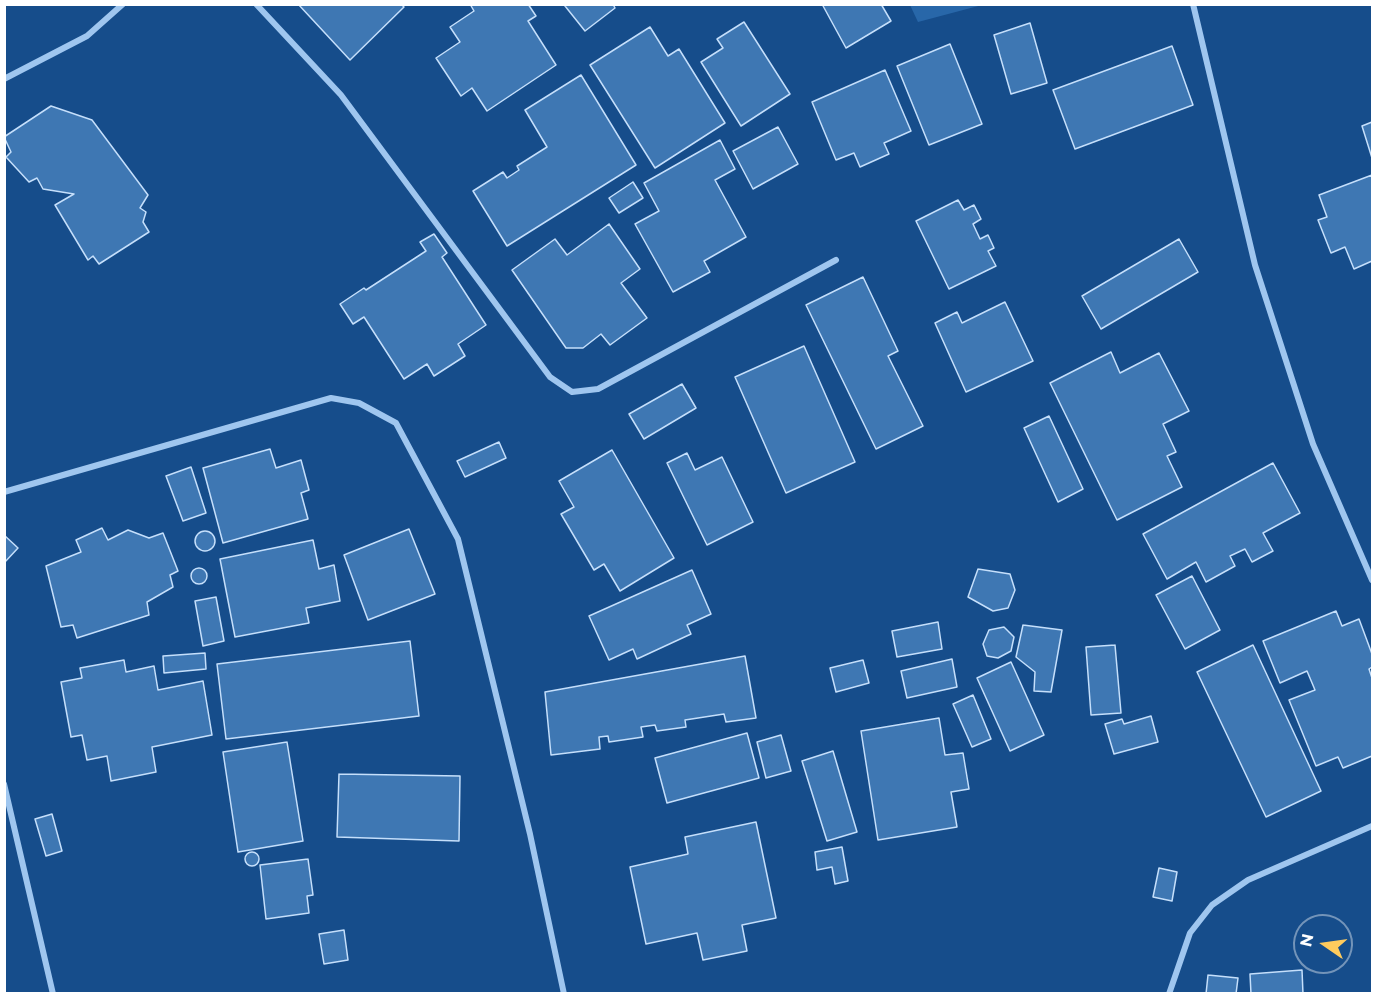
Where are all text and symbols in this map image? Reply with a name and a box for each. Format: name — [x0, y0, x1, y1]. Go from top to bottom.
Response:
north arrow — [1293, 914, 1353, 974]
text: N — [1296, 932, 1318, 949]

